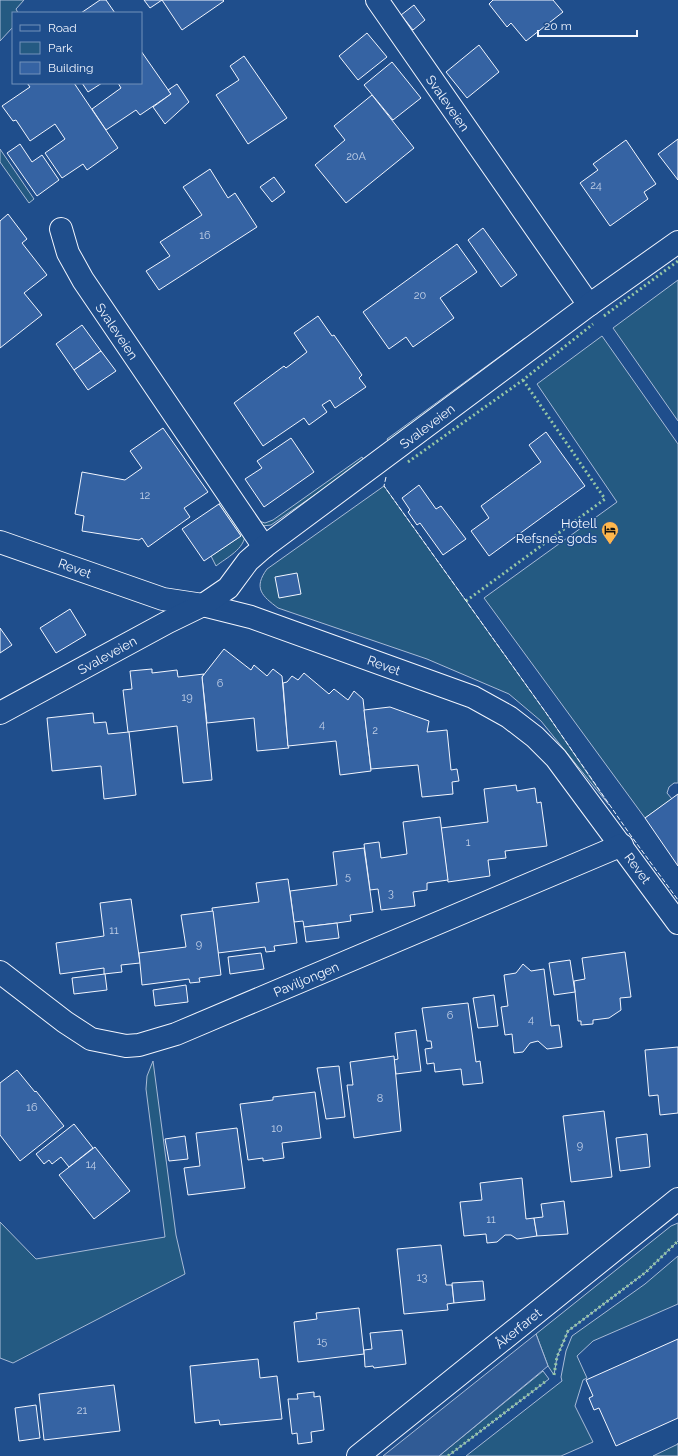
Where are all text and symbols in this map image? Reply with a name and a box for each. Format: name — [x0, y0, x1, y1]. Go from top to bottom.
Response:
legend — [12, 12, 142, 84]
scale bar — [538, 12, 637, 38]
text: 20 m — [544, 19, 572, 33]
text: Road — [48, 21, 77, 35]
text: Park — [48, 41, 73, 55]
text: Building — [48, 61, 94, 75]
street label: Svaleveien — [423, 72, 472, 134]
house number: 20A — [346, 150, 366, 163]
house number: 24 — [590, 179, 602, 192]
house number: 16 — [199, 229, 211, 242]
house number: 20 — [414, 289, 426, 302]
street label: Svaleveien — [92, 300, 141, 362]
street label: Svaleveien — [397, 401, 458, 452]
house number: 12 — [140, 489, 150, 502]
place label: Hotell Refsnes gods — [516, 516, 597, 546]
hotel icon: Hotell Refsnes gods — [600, 520, 620, 545]
street label: Revet — [56, 556, 94, 582]
street label: Svaleveien — [75, 633, 139, 678]
street label: Revet — [365, 653, 403, 679]
house number: 6 — [217, 677, 224, 690]
house number: 19 — [181, 691, 193, 704]
house number: 4 — [319, 718, 325, 731]
house number: 2 — [372, 724, 378, 737]
house number: 1 — [466, 836, 471, 849]
street label: Revet — [621, 850, 654, 887]
house number: 5 — [345, 870, 351, 883]
house number: 3 — [388, 887, 394, 900]
house number: 11 — [109, 924, 119, 937]
house number: 9 — [196, 938, 202, 951]
street label: Paviljongen — [271, 959, 341, 1000]
house number: 6 — [447, 1009, 454, 1022]
house number: 4 — [528, 1013, 534, 1026]
house number: 8 — [377, 1092, 383, 1105]
house number: 16 — [26, 1101, 38, 1114]
house number: 10 — [271, 1122, 283, 1135]
house number: 9 — [577, 1139, 583, 1152]
house number: 14 — [86, 1158, 96, 1171]
house number: 11 — [486, 1213, 496, 1226]
house number: 13 — [417, 1271, 427, 1284]
street label: Åkerfaret — [492, 1304, 545, 1352]
house number: 15 — [317, 1335, 327, 1348]
house number: 21 — [77, 1404, 88, 1417]

